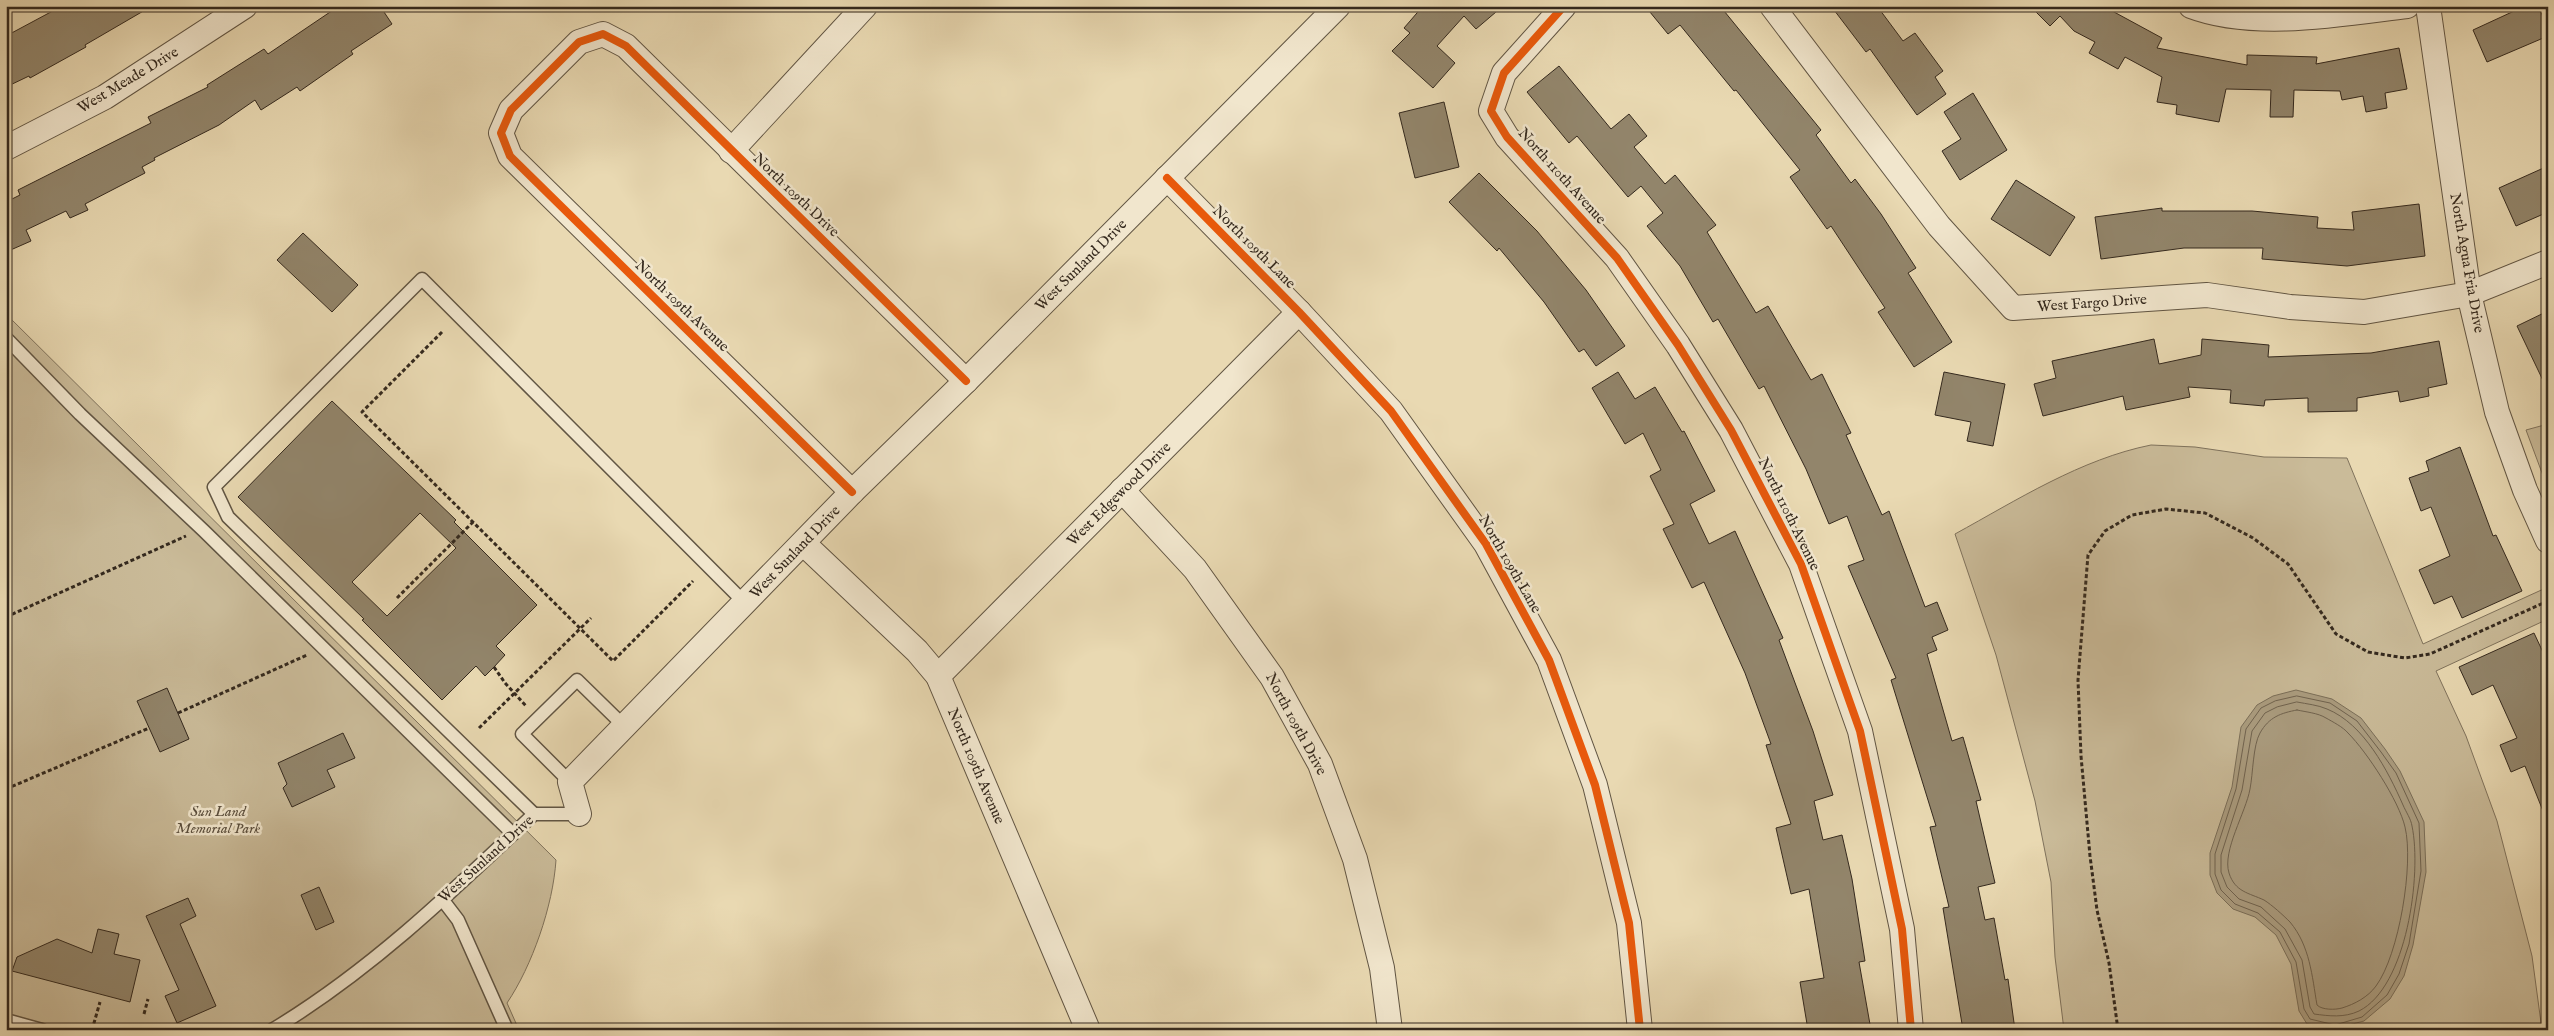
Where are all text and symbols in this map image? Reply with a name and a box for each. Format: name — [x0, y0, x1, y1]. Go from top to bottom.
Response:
street label: West Meade Drive — [74, 42, 182, 118]
street label: North 110th Avenue — [1514, 124, 1610, 228]
street label: North 109th Drive — [749, 149, 843, 241]
street label: North Agua Fria Drive — [2445, 191, 2489, 335]
street label: North 109th Lane — [1208, 201, 1300, 293]
street label: West Sunland Drive — [1031, 215, 1131, 315]
street label: North 109th Avenue — [631, 256, 733, 356]
street label: West Fargo Drive — [2037, 290, 2148, 316]
street label: West Edgewood Drive — [1063, 438, 1175, 550]
street label: North 110th Avenue — [1753, 454, 1825, 574]
street label: West Sunland Drive — [746, 501, 844, 603]
street label: North 109th Lane — [1474, 511, 1546, 617]
street label: North 109th Drive — [1261, 670, 1331, 779]
street label: North 109th Avenue — [943, 705, 1009, 827]
park label: Sun Land Memorial Park — [176, 802, 260, 838]
street label: West Sunland Drive — [434, 811, 538, 907]

